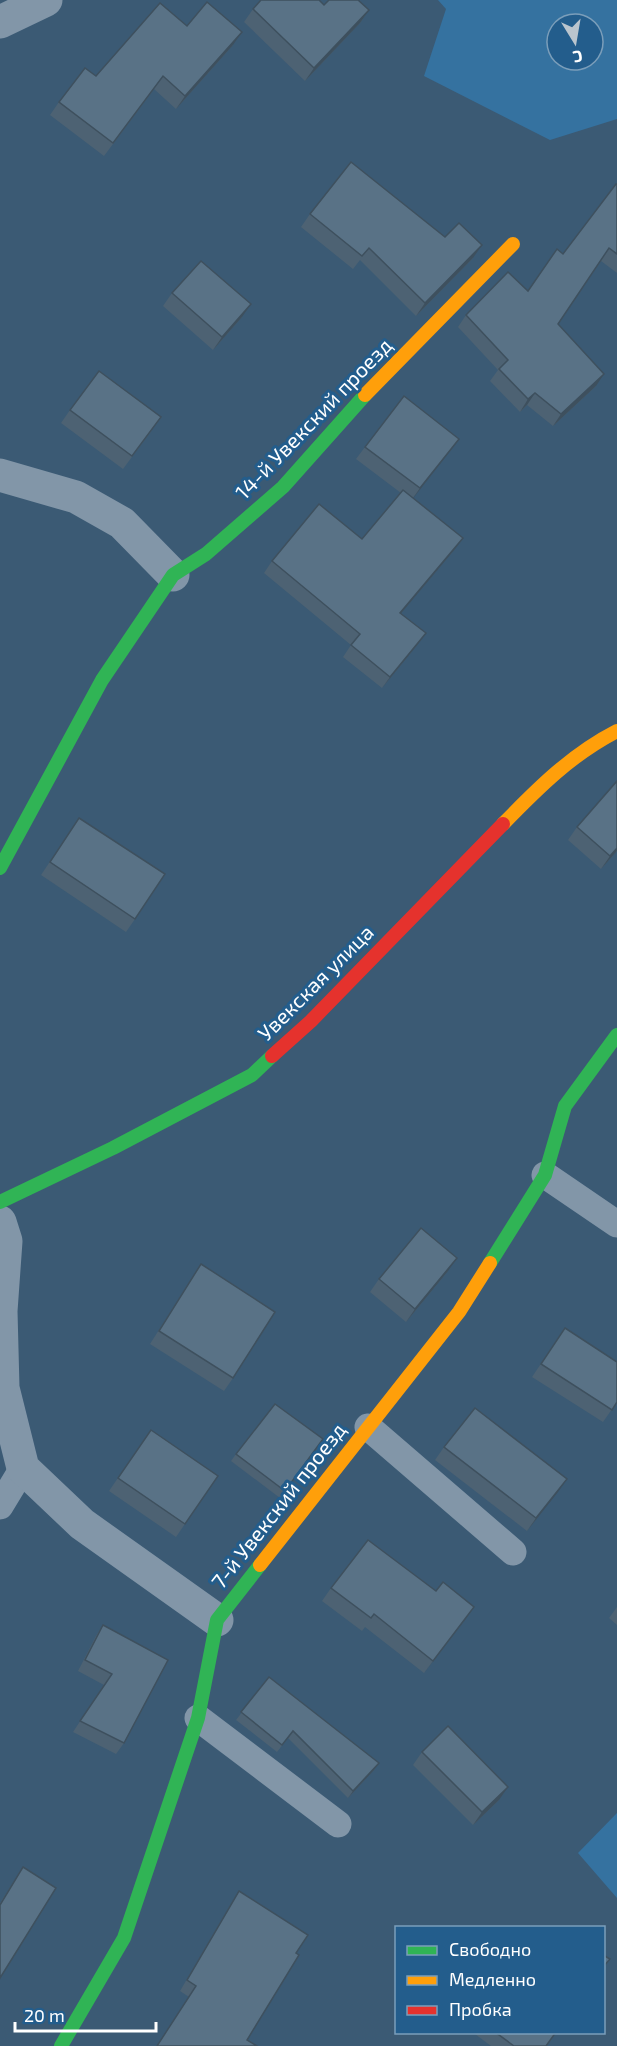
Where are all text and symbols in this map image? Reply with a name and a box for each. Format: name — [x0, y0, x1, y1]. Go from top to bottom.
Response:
north arrow — [545, 12, 605, 72]
text: С — [572, 47, 584, 67]
street label: 14-й Увекский проезд — [230, 332, 396, 504]
street label: Увекская улица — [252, 919, 379, 1046]
street label: 7-й Увекский проезд — [205, 1417, 350, 1593]
legend — [395, 1926, 605, 2034]
text: Свободно — [449, 1938, 531, 1960]
text: Медленно — [449, 1968, 536, 1990]
scale bar — [15, 1995, 156, 2033]
text: Пробка — [449, 1998, 512, 2020]
text: 20 m — [24, 2004, 65, 2026]

